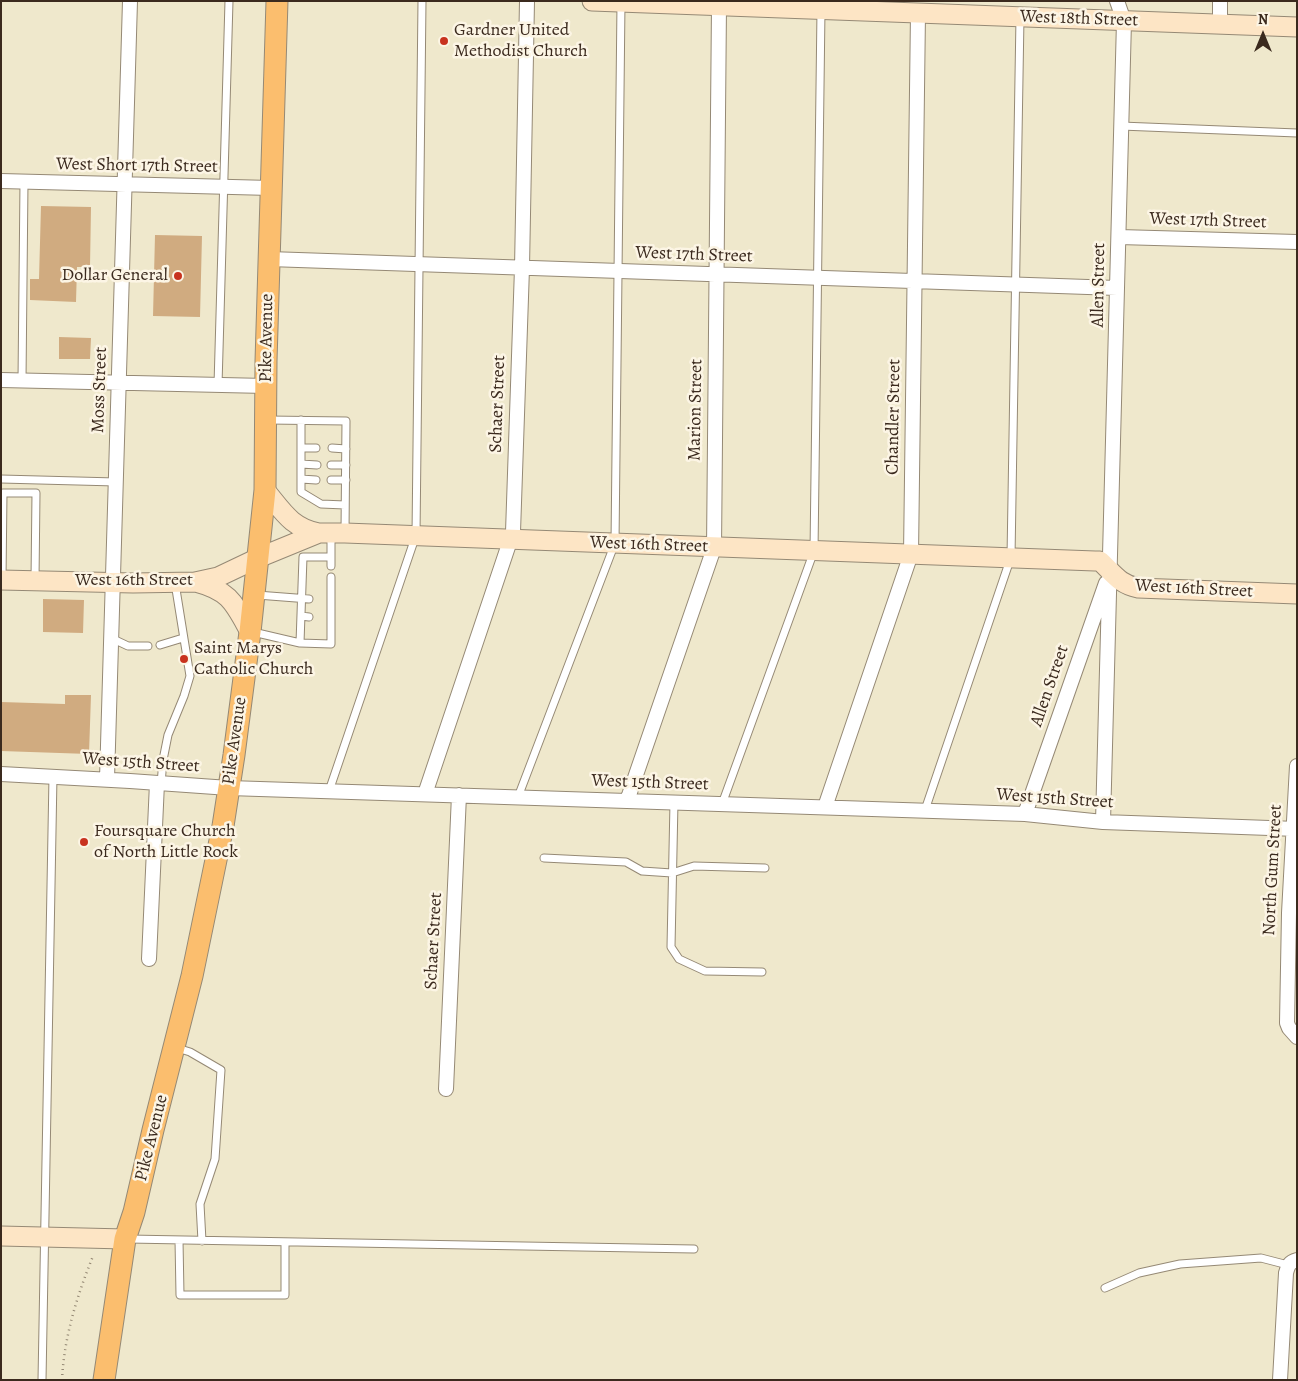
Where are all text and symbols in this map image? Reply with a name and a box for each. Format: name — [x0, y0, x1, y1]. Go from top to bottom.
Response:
street label: West 18th Street — [1019, 6, 1139, 32]
north arrow — [1238, 10, 1288, 60]
text: N — [1258, 10, 1268, 29]
place label: Gardner United Methodist Church — [454, 20, 588, 62]
marker: Gardner United Methodist Church — [438, 35, 450, 47]
street label: West Short 17th Street — [56, 154, 218, 178]
street label: West 17th Street — [1149, 208, 1267, 234]
street label: West 17th Street — [635, 242, 753, 268]
street label: Allen Street — [1087, 242, 1111, 328]
place label: Dollar General — [62, 265, 168, 287]
marker: Dollar General — [172, 270, 184, 282]
street label: Pike Avenue — [255, 294, 279, 382]
street label: Moss Street — [88, 347, 112, 433]
street label: Schaer Street — [486, 355, 510, 453]
street label: Marion Street — [684, 359, 708, 461]
street label: Chandler Street — [882, 359, 906, 475]
street label: West 16th Street — [590, 532, 708, 558]
street label: West 16th Street — [75, 570, 193, 592]
street label: West 16th Street — [1134, 575, 1254, 603]
place label: Saint Marys Catholic Church — [194, 638, 313, 681]
street label: Allen Street — [1026, 642, 1074, 730]
marker: Saint Marys Catholic Church — [178, 653, 190, 665]
street label: Pike Avenue — [218, 696, 252, 786]
street label: West 15th Street — [82, 748, 200, 778]
street label: West 15th Street — [591, 770, 709, 796]
street label: West 15th Street — [996, 784, 1114, 814]
street label: North Gum Street — [1259, 804, 1287, 936]
place label: Foursquare Church of North Little Rock — [94, 821, 238, 864]
marker: Foursquare Church of North Little Rock — [78, 836, 90, 848]
street label: Schaer Street — [421, 892, 447, 990]
street label: Pike Avenue — [131, 1092, 173, 1184]

